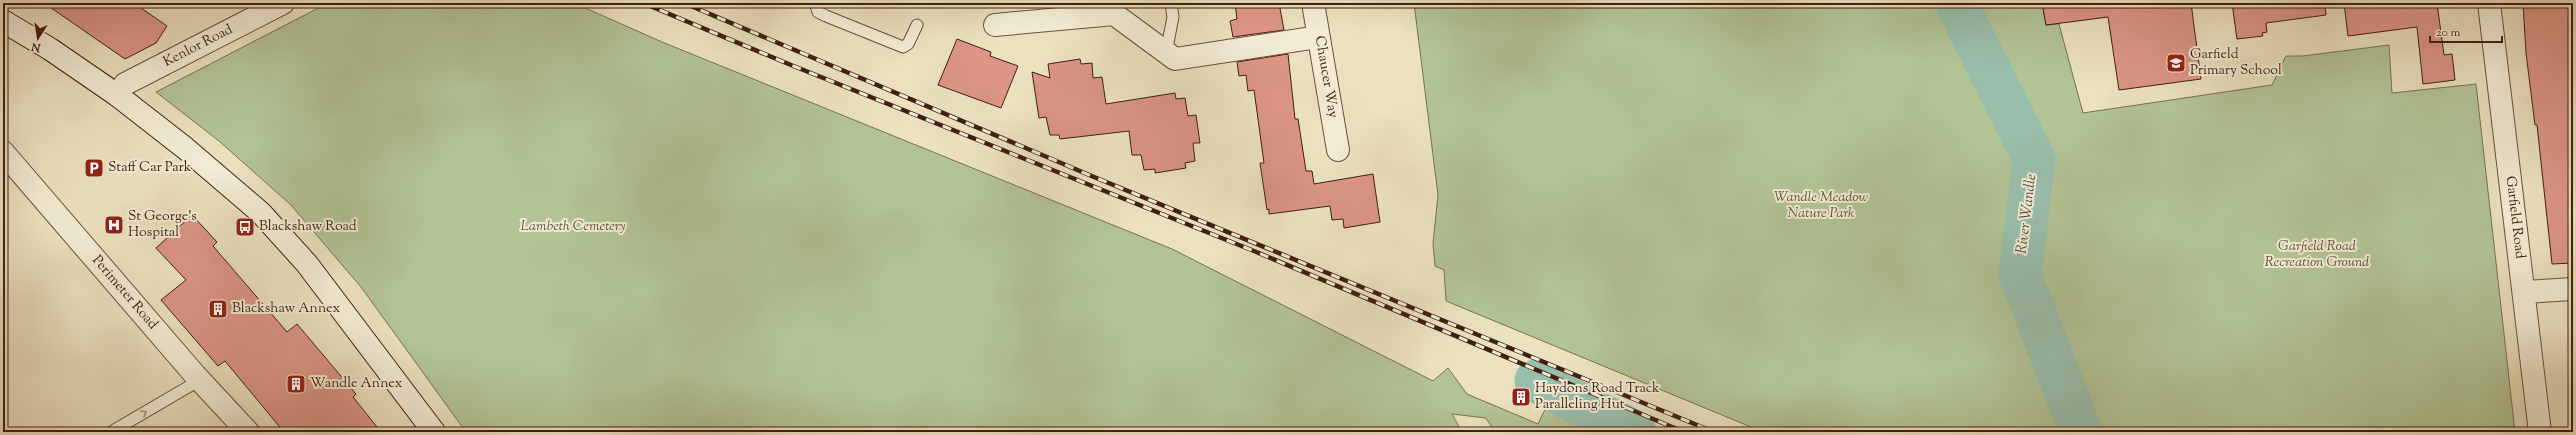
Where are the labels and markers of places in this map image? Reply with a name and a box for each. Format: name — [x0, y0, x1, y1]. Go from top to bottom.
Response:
place label: Garfield Primary School — [2190, 45, 2282, 81]
school or university icon: Garfield Primary School — [2165, 52, 2187, 74]
parking icon: Staff Car Park — [83, 157, 105, 179]
place label: Staff Car Park — [108, 158, 192, 178]
place label: St George's Hospital — [128, 207, 197, 243]
hospital icon: St George's Hospital — [103, 214, 125, 236]
bus stop icon: Blackshaw Road — [234, 216, 256, 238]
place label: Blackshaw Road — [259, 217, 357, 237]
building icon: Blackshaw Annex — [207, 298, 229, 320]
place label: Blackshaw Annex — [232, 299, 340, 319]
building icon: Wandle Annex — [285, 373, 307, 395]
place label: Wandle Annex — [310, 374, 403, 394]
place label: Haydons Road Track Paralleling Hut — [1535, 379, 1660, 415]
building icon: Haydons Road Track Paralleling Hut — [1510, 386, 1532, 408]

